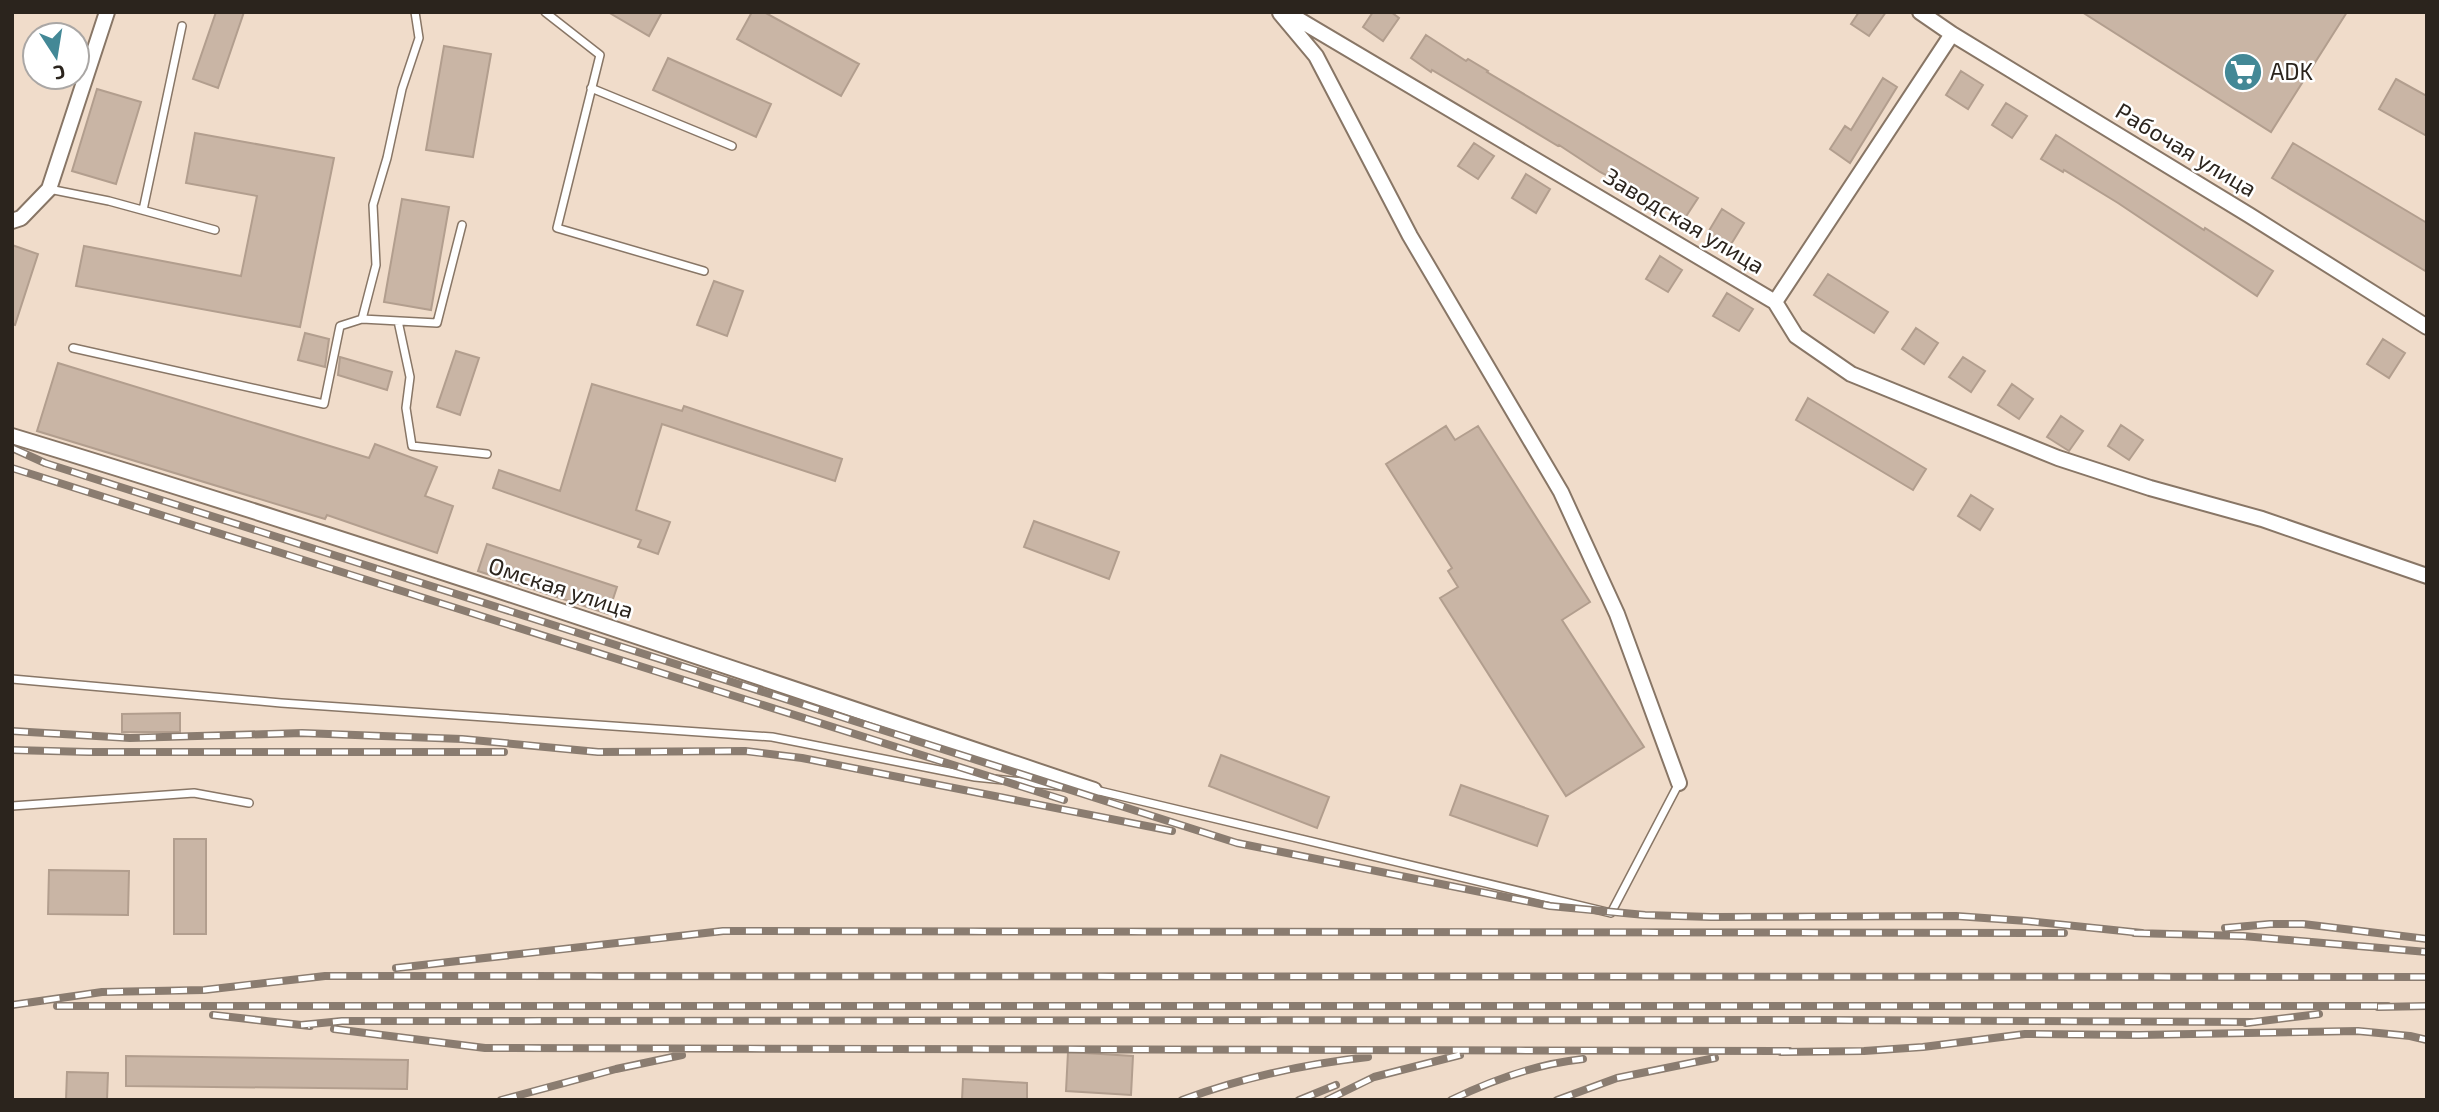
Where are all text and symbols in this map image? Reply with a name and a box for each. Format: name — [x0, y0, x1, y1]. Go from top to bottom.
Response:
north arrow — [21, 21, 91, 91]
supermarket icon: ADK — [2222, 51, 2264, 93]
place label: ADK — [2270, 57, 2314, 85]
text: С — [52, 61, 68, 86]
street label: Рабочая улица — [2110, 96, 2262, 203]
street label: Заводская улица — [1599, 161, 1770, 280]
street label: Омская улица — [485, 550, 637, 625]

